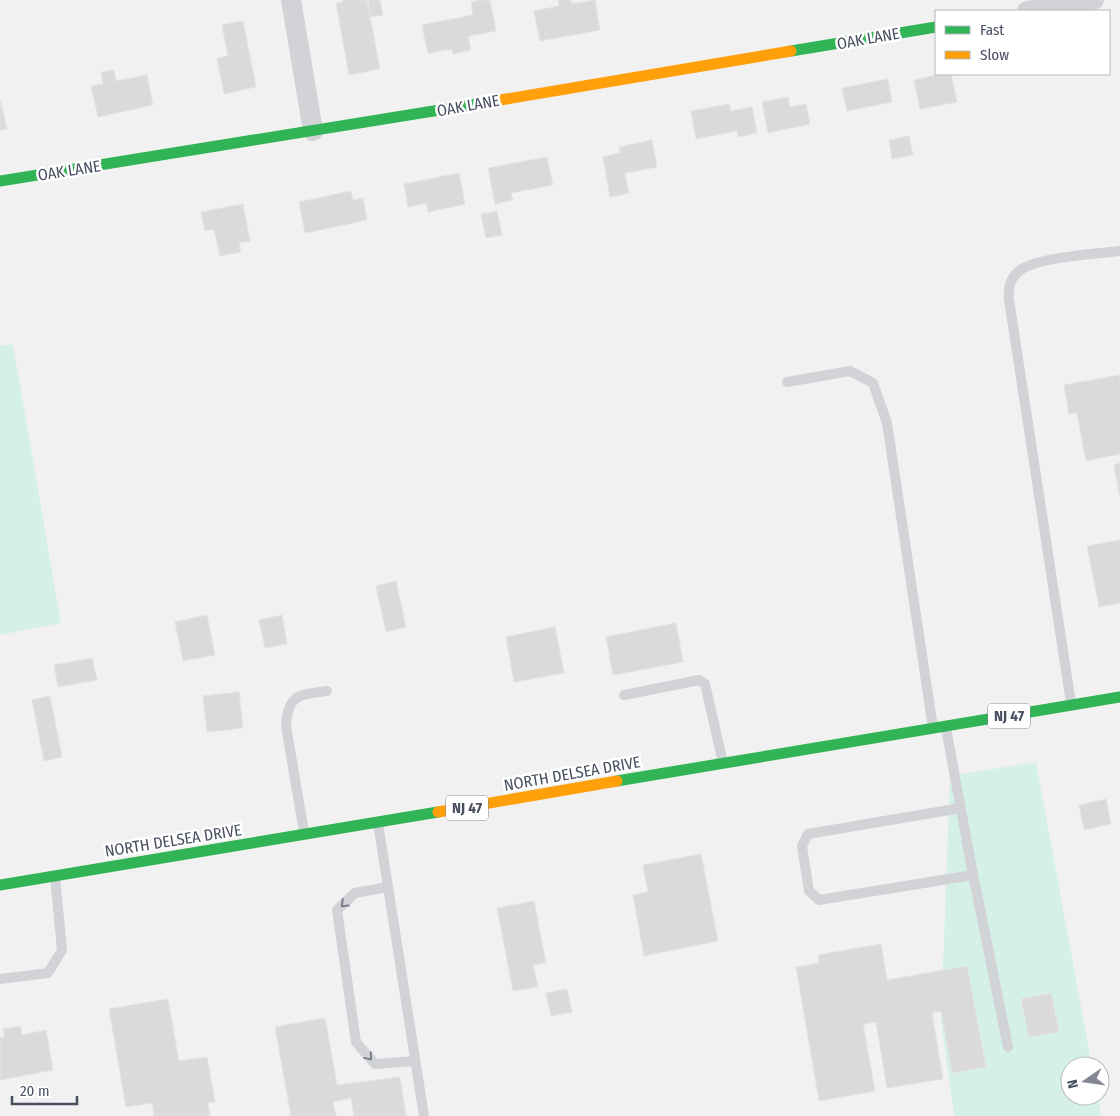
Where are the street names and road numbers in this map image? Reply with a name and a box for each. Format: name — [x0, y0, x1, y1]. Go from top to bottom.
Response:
street label: OAK LANE — [835, 24, 901, 53]
street label: OAK LANE — [435, 91, 501, 120]
street label: OAK LANE — [36, 156, 102, 185]
road number: NJ 47 — [988, 704, 1030, 728]
street label: NORTH DELSEA DRIVE — [502, 752, 642, 795]
road number: NJ 47 — [446, 796, 488, 820]
street label: NORTH DELSEA DRIVE — [103, 820, 243, 861]

